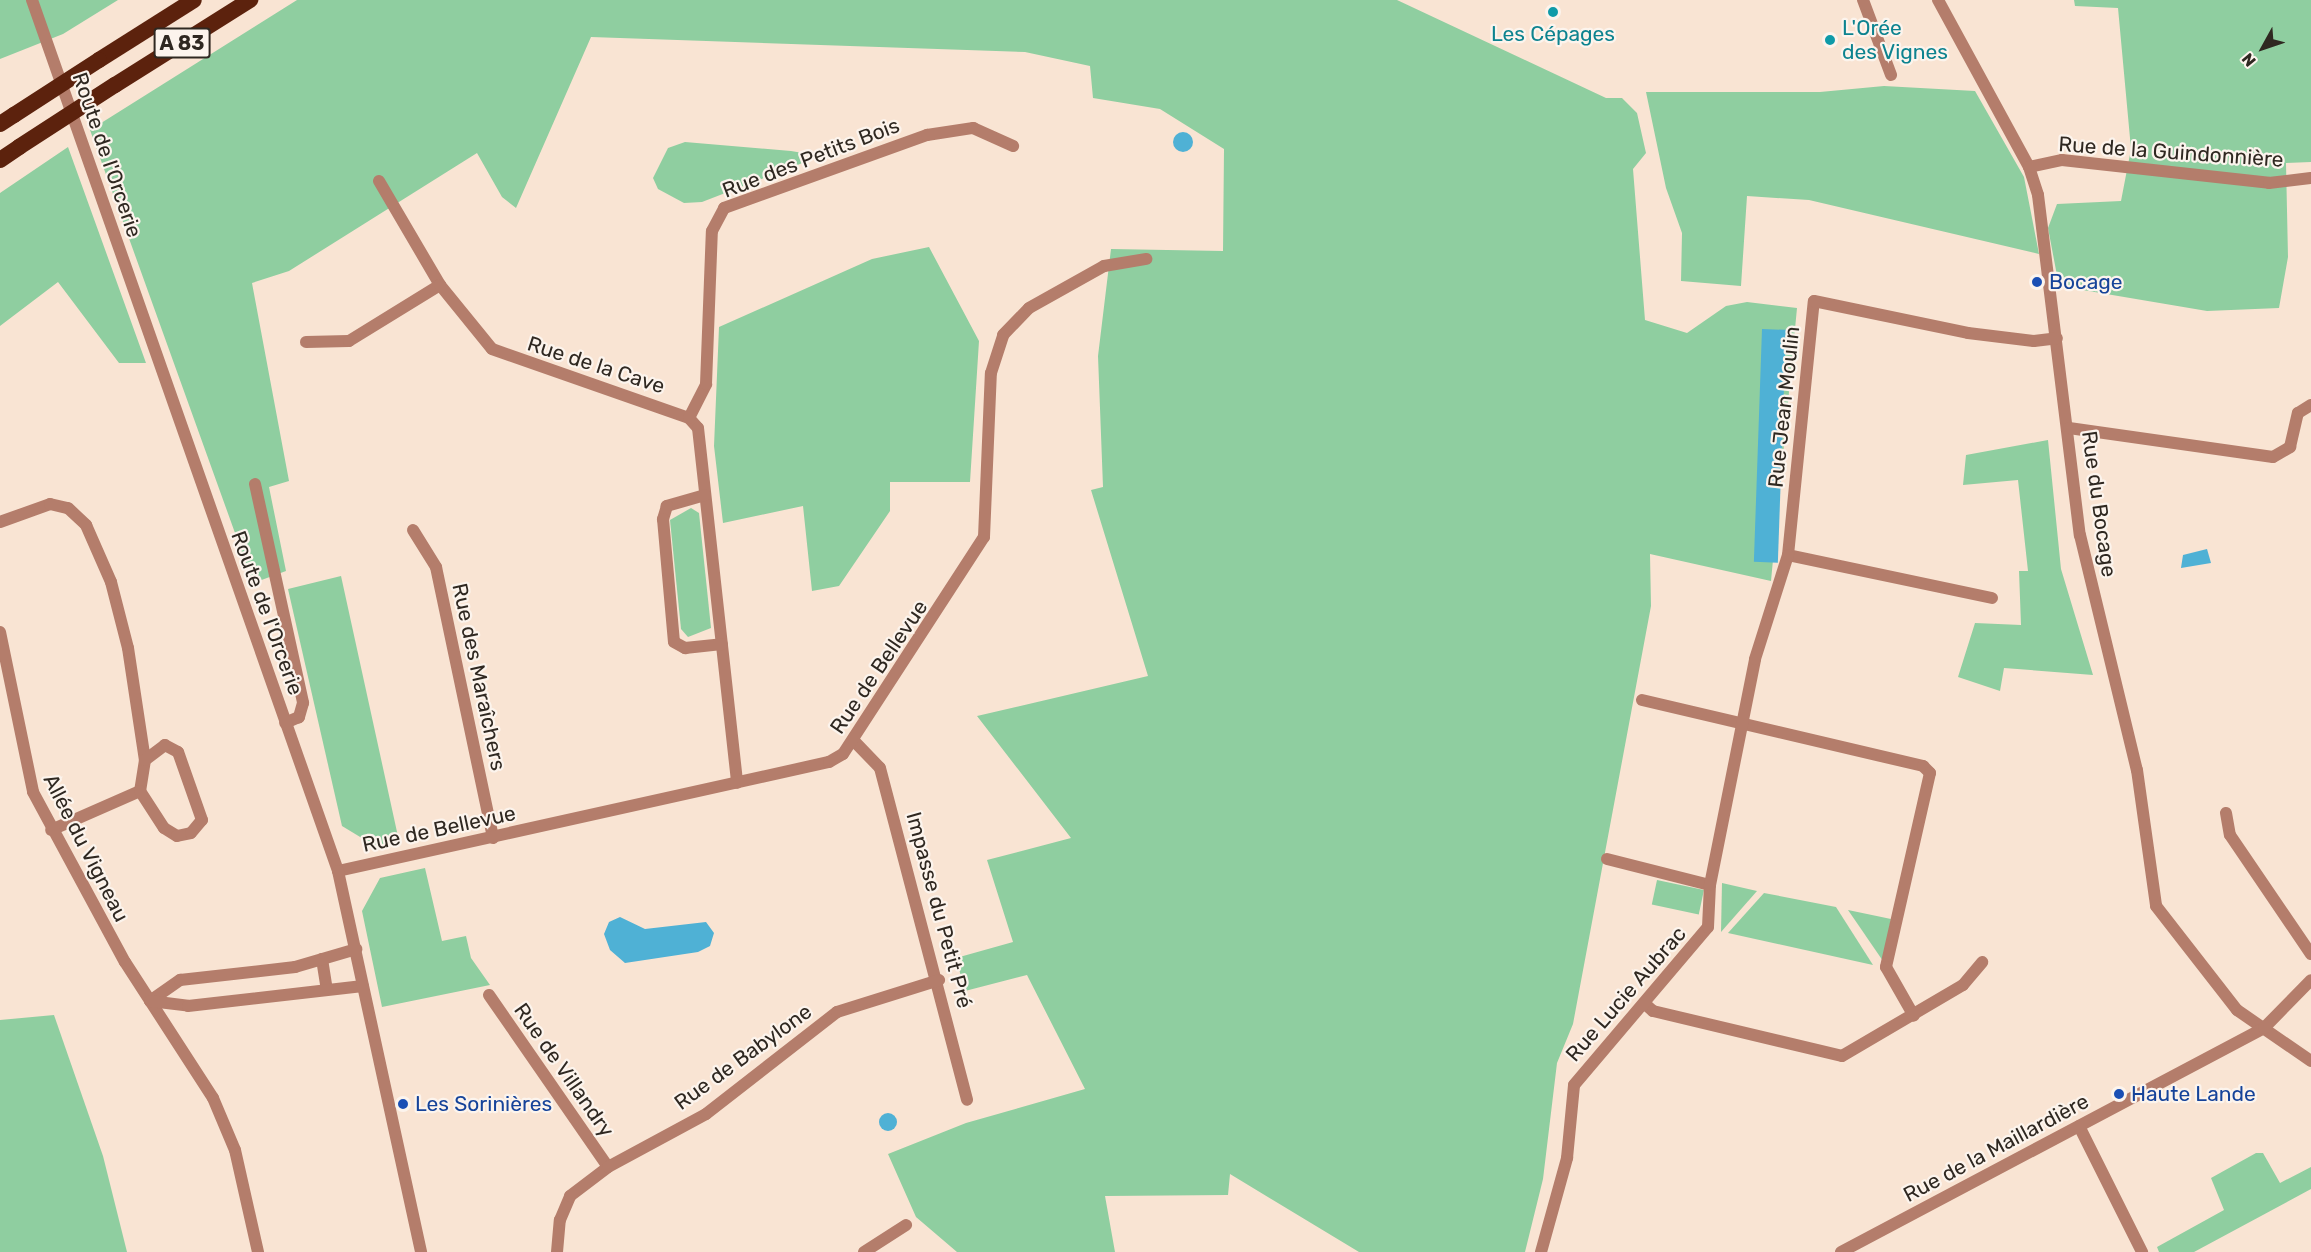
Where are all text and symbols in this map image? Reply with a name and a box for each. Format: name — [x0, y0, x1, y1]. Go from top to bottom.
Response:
marker: Les Cépages — [1546, 5, 1560, 19]
place label: L'Orée des Vignes — [1842, 15, 1949, 65]
north arrow — [2233, 18, 2293, 78]
place label: Les Cépages — [1491, 21, 1615, 47]
road number: A 83 — [152, 26, 212, 60]
marker: L'Orée des Vignes — [1823, 33, 1837, 47]
text: N — [2238, 49, 2260, 70]
street label: Route de l'Orcerie — [67, 69, 147, 241]
street label: Rue des Petits Bois — [719, 113, 903, 203]
street label: Rue de la Guindonnière — [2058, 132, 2284, 172]
place label: Bocage — [2049, 269, 2123, 295]
marker: Bocage — [2030, 275, 2044, 289]
street label: Rue Jean Moulin — [1763, 325, 1805, 489]
street label: Rue de la Cave — [524, 331, 668, 399]
street label: Rue du Bocage — [2076, 429, 2122, 579]
street label: Route de l'Orcerie — [226, 528, 308, 698]
street label: Rue des Maraîchers — [447, 581, 511, 773]
street label: Rue de Bellevue — [825, 595, 933, 739]
street label: Allée du Vigneau — [38, 770, 134, 926]
street label: Rue de Bellevue — [360, 800, 518, 858]
street label: Impasse du Petit Pré — [901, 809, 977, 1011]
street label: Rue Lucie Aubrac — [1560, 921, 1692, 1067]
street label: Rue de Villandry — [508, 998, 620, 1142]
street label: Rue de Babylone — [669, 999, 817, 1115]
place label: Haute Lande — [2131, 1081, 2256, 1107]
marker: Haute Lande — [2112, 1087, 2126, 1101]
street label: Rue de la Maillardière — [1899, 1088, 2093, 1208]
place label: Les Sorinières — [415, 1091, 552, 1117]
marker: Les Sorinières — [396, 1097, 410, 1111]

